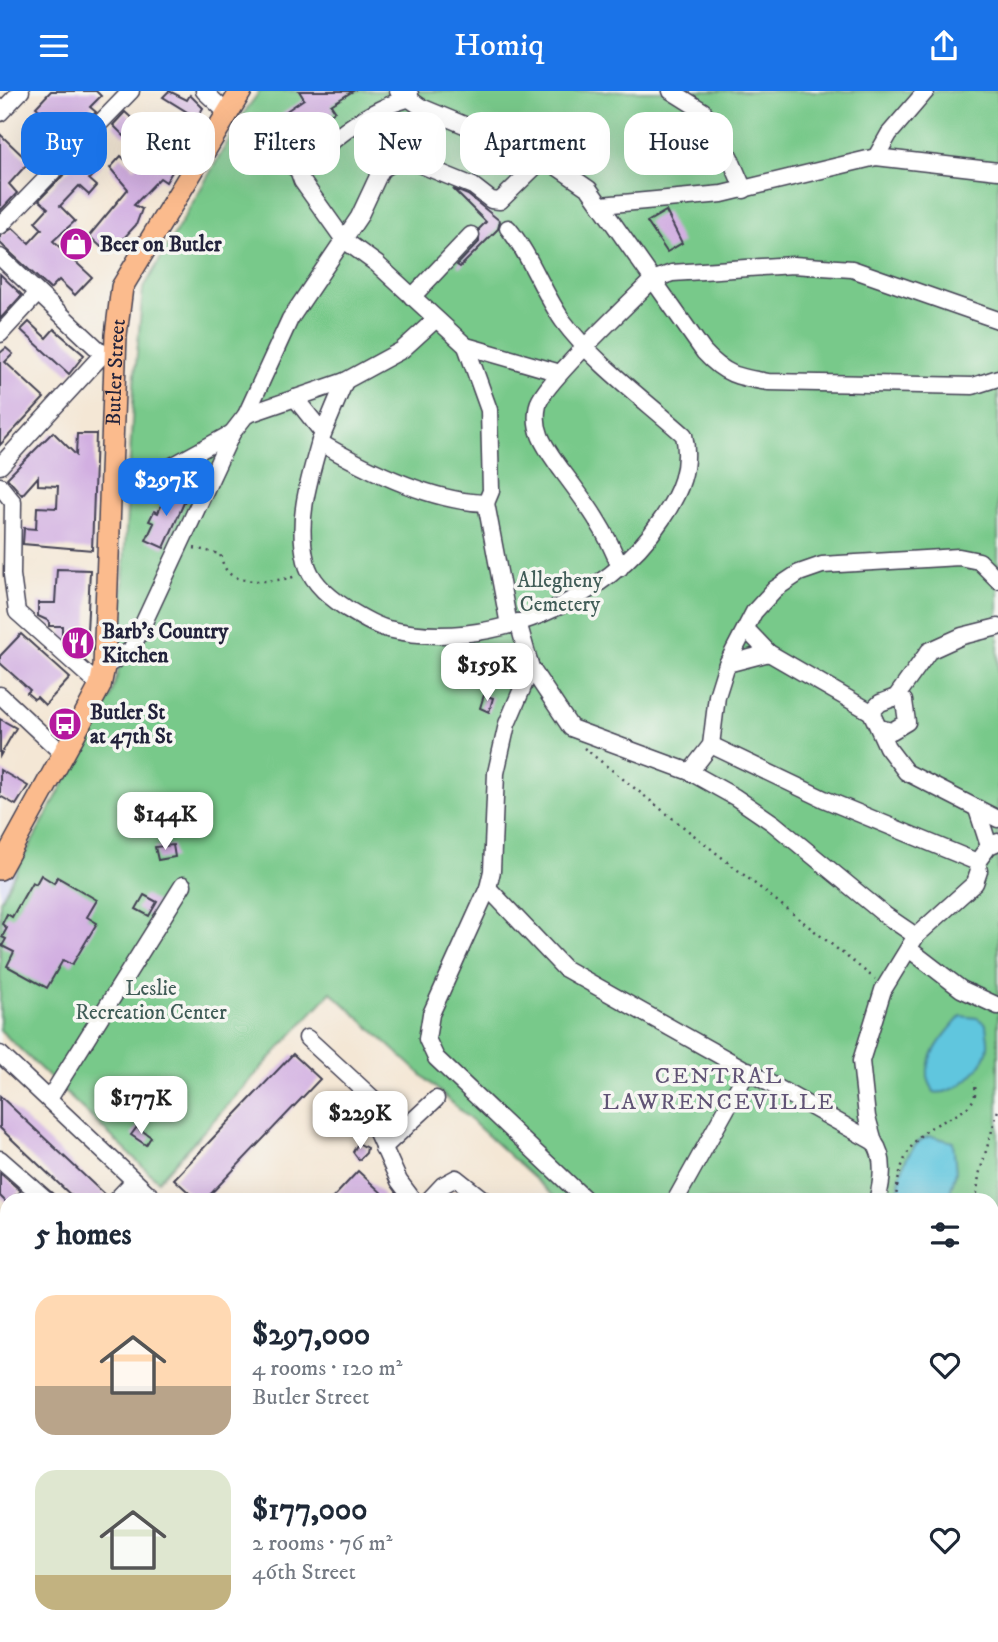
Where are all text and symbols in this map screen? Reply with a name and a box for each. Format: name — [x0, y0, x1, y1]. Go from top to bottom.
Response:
text: Homiq — [454, 26, 544, 66]
icon: menu — [35, 27, 73, 65]
icon: share — [925, 27, 963, 65]
chip: Buy — [21, 112, 107, 175]
chip: Rent — [121, 112, 215, 175]
chip: Filters — [229, 112, 340, 175]
chip: New — [354, 112, 446, 175]
chip: Apartment — [460, 112, 610, 175]
chip: House — [624, 112, 733, 175]
shop icon: Beer on Butler — [57, 225, 95, 263]
place label: Beer on Butler — [100, 232, 223, 258]
street label: Butler Street — [101, 317, 132, 426]
pin: $297K — [117, 459, 215, 518]
text: $297K — [134, 466, 198, 495]
park label: Allegheny Cemetery — [517, 568, 604, 618]
place label: Barb's Country Kitchen — [102, 619, 229, 669]
restaurant icon: Barb's Country Kitchen — [59, 624, 97, 662]
pin: $159K — [438, 643, 536, 703]
text: $159K — [457, 651, 517, 680]
place label: Butler St at 47th St — [90, 700, 173, 750]
bus stop icon: Butler St at 47th St — [46, 705, 84, 743]
pin: $144K — [116, 793, 214, 852]
text: $144K — [133, 800, 197, 829]
park label: Leslie Recreation Center — [75, 976, 227, 1026]
district label: CENTRAL LAWRENCEVILLE — [602, 1062, 836, 1117]
pin: $177K — [92, 1077, 190, 1136]
text: $177K — [110, 1084, 172, 1113]
pin: $229K — [311, 1091, 409, 1151]
text: $229K — [329, 1099, 391, 1128]
icon: filters — [926, 1216, 964, 1254]
text: 5 homes — [35, 1217, 131, 1254]
text: $297,000 — [252, 1317, 370, 1354]
icon: home — [91, 1323, 175, 1407]
icon: heart — [926, 1346, 964, 1384]
text: 4 rooms · 120 m² — [252, 1354, 403, 1383]
text: Butler Street — [252, 1383, 369, 1412]
text: $177,000 — [252, 1492, 367, 1529]
icon: home — [91, 1498, 175, 1582]
icon: heart — [926, 1521, 964, 1559]
text: 2 rooms · 76 m² — [252, 1529, 392, 1558]
text: 46th Street — [252, 1558, 356, 1587]

